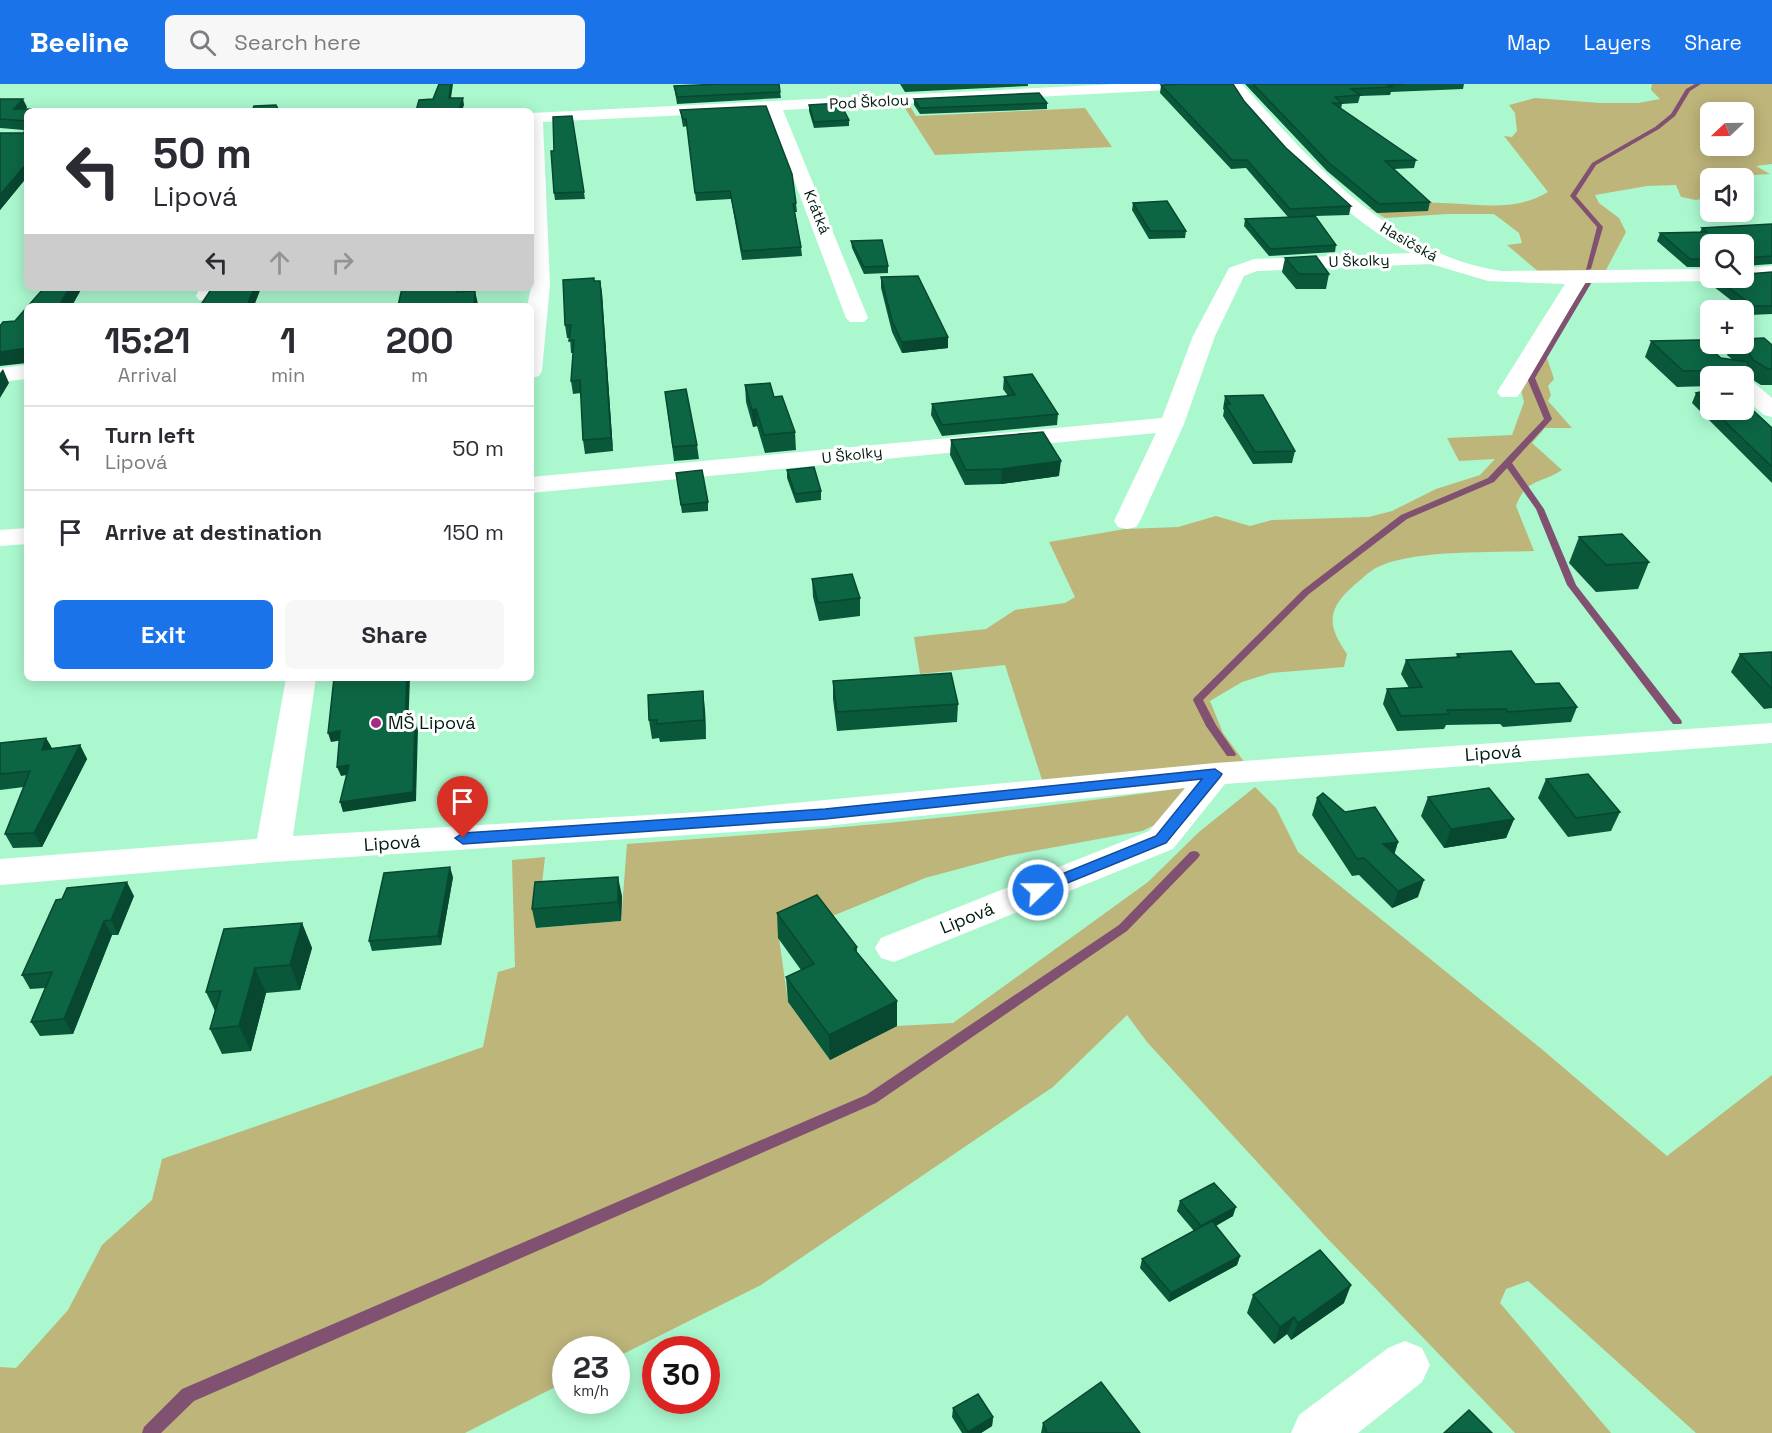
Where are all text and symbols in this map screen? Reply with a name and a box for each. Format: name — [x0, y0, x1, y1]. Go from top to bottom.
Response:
search box — [165, 15, 585, 69]
text: Beeline — [30, 24, 129, 60]
icon: search — [186, 26, 219, 59]
text: Search here — [234, 28, 361, 56]
text: Map — [1507, 29, 1551, 56]
text: Layers — [1584, 29, 1651, 56]
text: Share — [1684, 29, 1742, 56]
street label: Pod Školou — [829, 90, 909, 113]
north arrow — [1700, 102, 1754, 156]
map controls — [1700, 102, 1754, 420]
text: 50 m — [153, 127, 252, 180]
icon: left — [54, 132, 132, 210]
button: sound — [1700, 168, 1754, 222]
text: Lipová — [153, 179, 238, 214]
street label: Krátká — [800, 187, 835, 237]
street label: Hasičská — [1377, 217, 1442, 266]
button: search — [1700, 234, 1754, 288]
icon: left — [200, 246, 233, 279]
icon: ahead — [263, 246, 296, 279]
icon: right — [326, 246, 359, 279]
street label: U Školky — [1328, 250, 1390, 271]
button: + — [1700, 300, 1754, 354]
text: 15:21 — [104, 318, 191, 364]
text: 1 — [280, 318, 296, 364]
text: 200 — [386, 318, 454, 364]
text: Arrival — [118, 362, 177, 388]
text: min — [271, 362, 305, 388]
text: m — [411, 362, 428, 388]
button: − — [1700, 366, 1754, 420]
text: Turn left — [105, 421, 195, 449]
icon: left — [54, 432, 87, 465]
text: 50 m — [452, 434, 504, 462]
street label: U Školky — [821, 442, 883, 467]
text: Lipová — [105, 449, 168, 475]
icon: arrive — [54, 516, 87, 549]
text: Arrive at destination — [105, 518, 322, 546]
text: 150 m — [443, 518, 504, 546]
button: Exit — [54, 600, 273, 669]
button: Share — [285, 600, 504, 669]
place label: MŠ Lipová — [388, 711, 476, 734]
marker: MŠ Lipová — [369, 716, 383, 730]
street label: Lipová — [1464, 739, 1522, 766]
pin — [437, 776, 488, 838]
icon: arrive — [446, 785, 479, 818]
street label: Lipová — [363, 829, 421, 856]
position arrow — [1006, 858, 1070, 922]
street label: Lipová — [936, 896, 997, 939]
speed limit sign: 30 — [642, 1336, 720, 1414]
text: 23 — [573, 1348, 609, 1387]
text: km/h — [573, 1381, 609, 1400]

